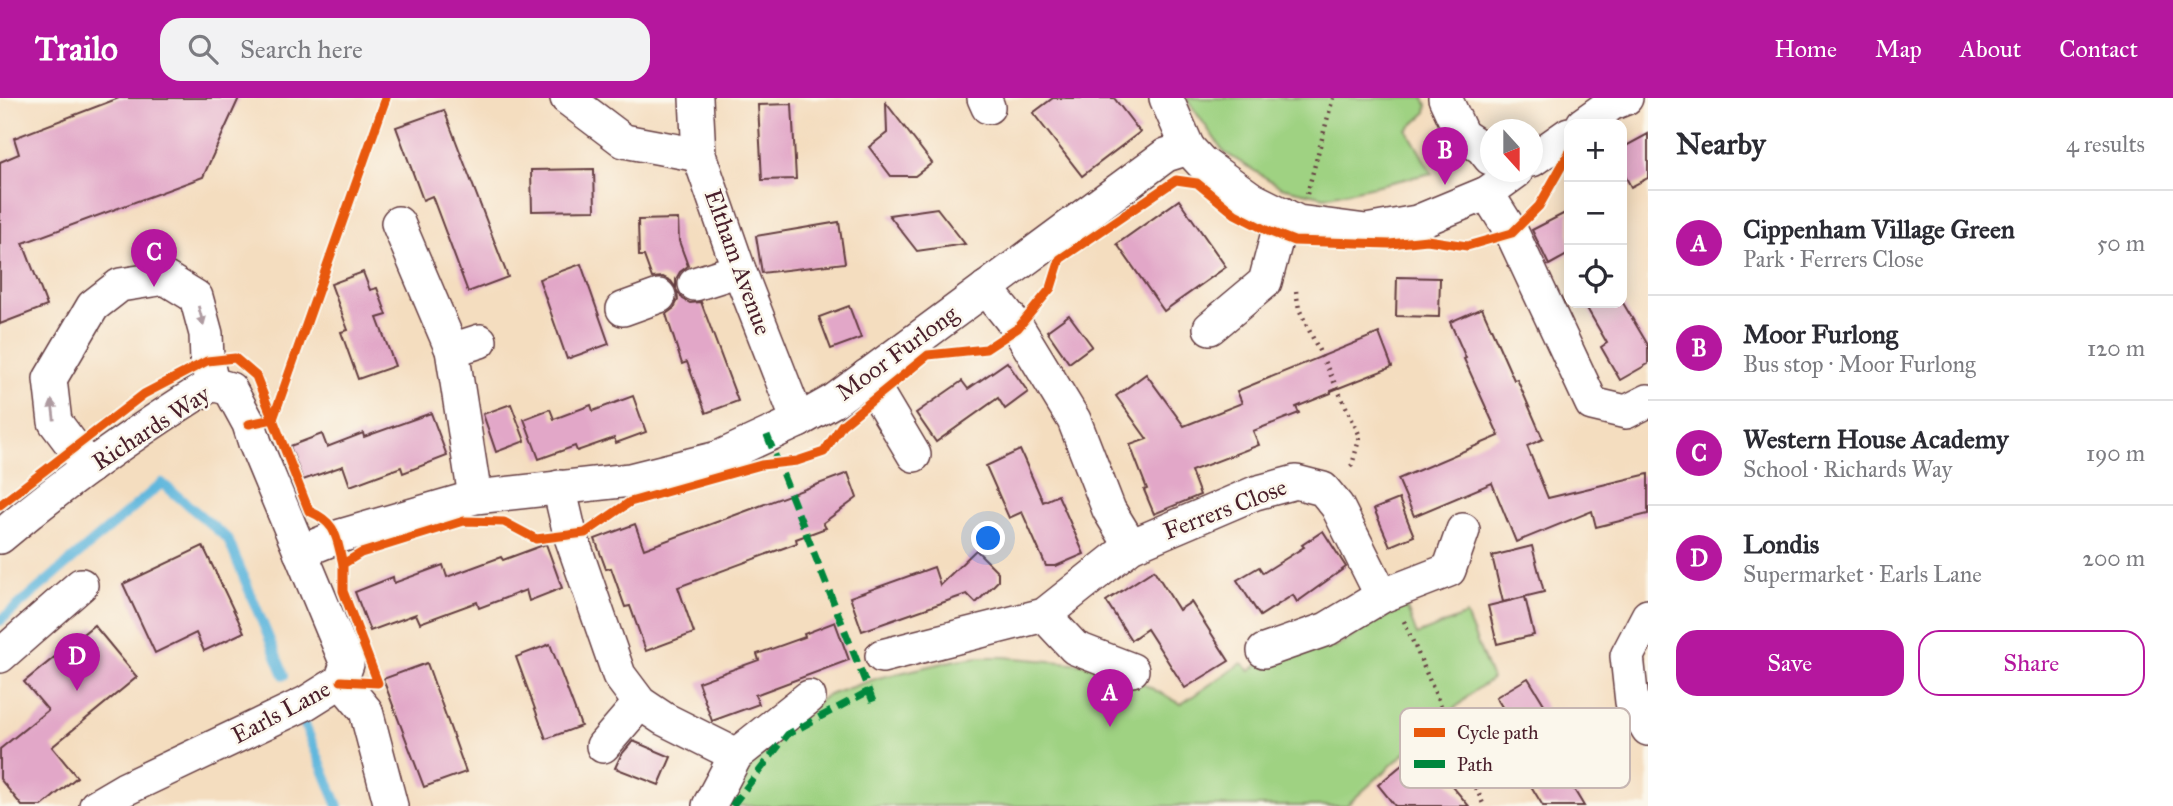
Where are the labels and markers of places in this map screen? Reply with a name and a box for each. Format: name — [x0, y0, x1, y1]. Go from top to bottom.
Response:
pin: B — [1422, 127, 1468, 185]
pin: C — [131, 229, 177, 287]
pin: D — [54, 633, 100, 691]
pin: A — [1087, 669, 1133, 727]

